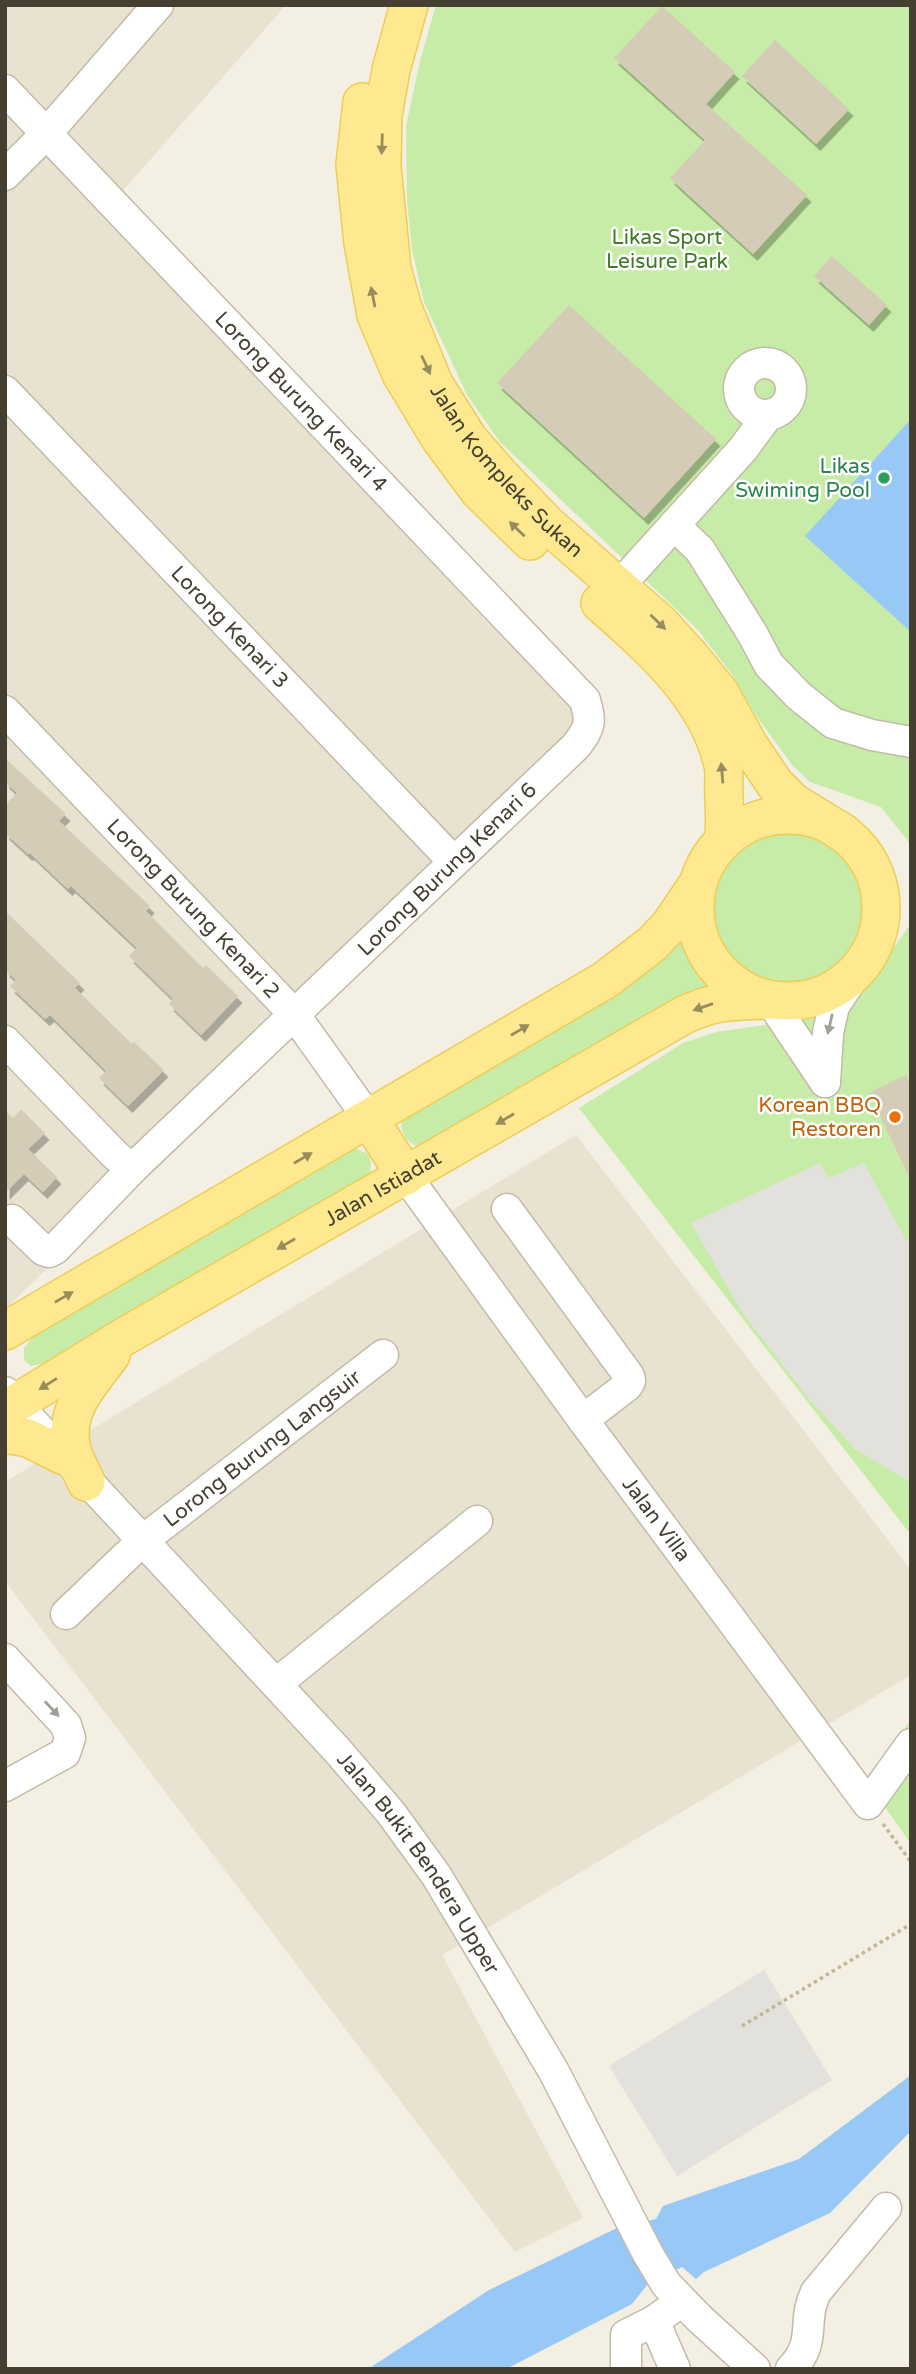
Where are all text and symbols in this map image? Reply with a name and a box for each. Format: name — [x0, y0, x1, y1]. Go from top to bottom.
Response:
one-way arrow — [377, 133, 388, 155]
park label: Likas Sport Leisure Park — [606, 225, 728, 274]
one-way arrow — [367, 286, 378, 308]
street label: Lorong Burung Kenari 4 — [210, 307, 392, 497]
one-way arrow — [420, 355, 432, 375]
street label: Jalan Kompleks Sukan — [425, 380, 588, 563]
place label: Likas Swiming Pool — [735, 454, 870, 503]
marker: Likas Swiming Pool — [876, 470, 892, 486]
one-way arrow — [509, 520, 526, 537]
street label: Lorong Kenari 3 — [166, 561, 294, 694]
one-way arrow — [650, 614, 667, 631]
one-way arrow — [716, 762, 727, 784]
street label: Lorong Burung Kenari 6 — [353, 777, 542, 961]
street label: Lorong Burung Kenari 2 — [102, 814, 285, 1004]
one-way arrow — [692, 1002, 713, 1013]
one-way arrow — [825, 1013, 836, 1035]
one-way arrow — [511, 1024, 530, 1036]
place label: Korean BBQ Restoren — [758, 1093, 881, 1142]
marker: Korean BBQ Restoren — [887, 1109, 903, 1125]
one-way arrow — [495, 1112, 514, 1125]
street label: Jalan Istiadat — [320, 1145, 446, 1232]
one-way arrow — [293, 1152, 313, 1164]
one-way arrow — [276, 1238, 296, 1250]
one-way arrow — [55, 1291, 74, 1303]
street label: Lorong Burung Langsuir — [159, 1365, 366, 1533]
one-way arrow — [38, 1377, 57, 1390]
street label: Jalan Villa — [617, 1472, 696, 1567]
one-way arrow — [43, 1700, 59, 1717]
street label: Jalan Bukit Bendera Upper — [332, 1747, 505, 1979]

